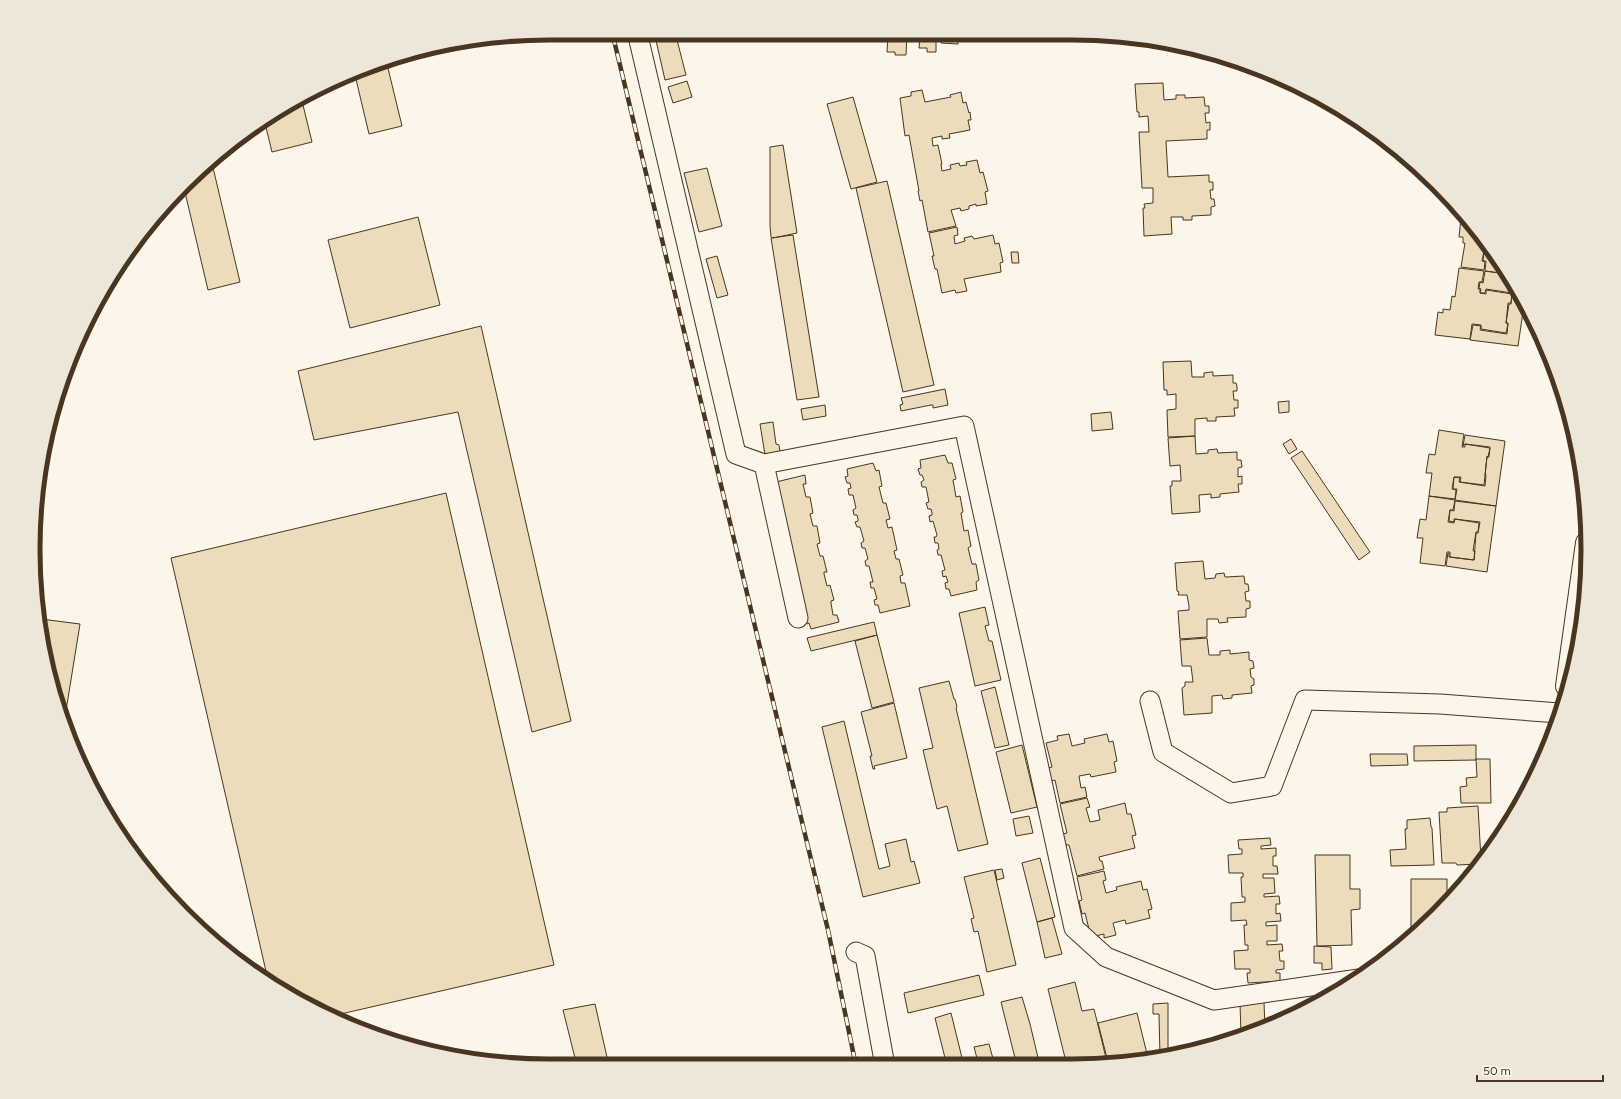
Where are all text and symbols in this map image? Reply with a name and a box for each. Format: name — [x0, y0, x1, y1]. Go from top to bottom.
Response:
scale bar — [1477, 1057, 1603, 1083]
text: 50 m — [1483, 1064, 1511, 1078]

